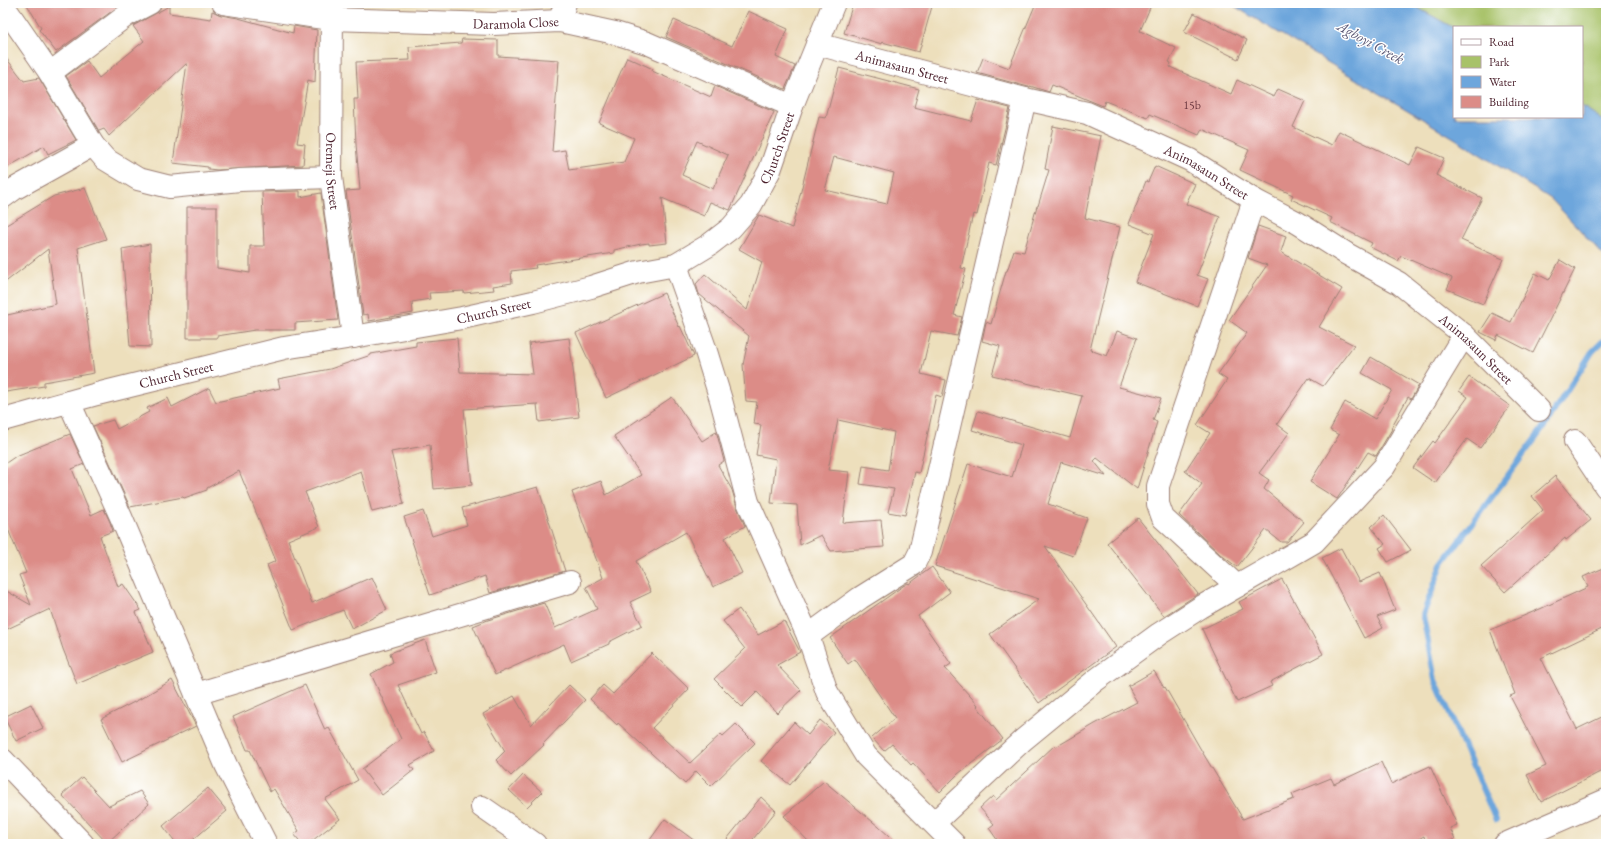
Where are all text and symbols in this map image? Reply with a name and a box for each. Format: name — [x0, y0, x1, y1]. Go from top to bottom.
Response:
street label: Daramola Close — [472, 12, 560, 33]
water label: Agboyi Creek — [1333, 15, 1408, 68]
legend — [1453, 26, 1583, 118]
text: Road — [1489, 34, 1515, 50]
street label: Animasaun Street — [853, 45, 951, 88]
text: Park — [1489, 54, 1510, 70]
text: Water — [1489, 74, 1516, 90]
text: Building — [1489, 94, 1530, 110]
house number: 15b — [1183, 97, 1201, 113]
street label: Church Street — [755, 109, 799, 187]
street label: Oremeji Street — [322, 132, 344, 211]
street label: Animasaun Street — [1160, 140, 1253, 204]
street label: Church Street — [455, 294, 533, 328]
street label: Animasaun Street — [1434, 309, 1517, 388]
street label: Church Street — [137, 357, 216, 392]

